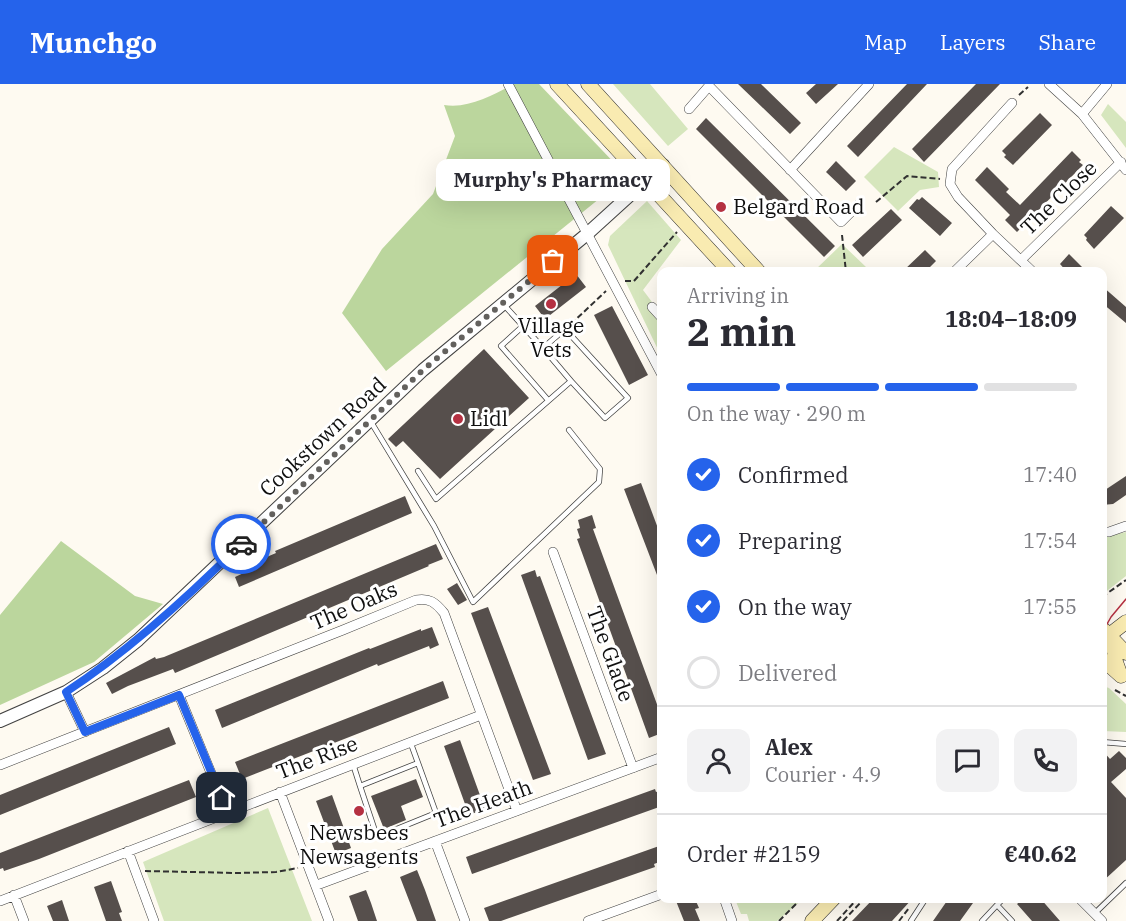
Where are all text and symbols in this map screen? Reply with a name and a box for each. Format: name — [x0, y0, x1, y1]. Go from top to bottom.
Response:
text: Munchgo — [30, 24, 157, 61]
text: Map — [864, 28, 907, 56]
text: Layers — [940, 28, 1006, 56]
text: Share — [1039, 28, 1096, 56]
street label: The Close — [1014, 154, 1103, 241]
callout: Murphy's Pharmacy — [436, 159, 670, 201]
text: Murphy's Pharmacy — [454, 166, 652, 193]
place label: Belgard Road — [733, 192, 865, 220]
marker: Belgard Road — [714, 200, 728, 214]
pin — [527, 235, 578, 286]
icon: bag — [536, 244, 569, 277]
text: Arriving in — [687, 282, 789, 309]
marker: Village Vets — [544, 297, 558, 311]
text: 18:04–18:09 — [945, 304, 1077, 333]
text: 2 min — [687, 306, 796, 357]
place label: Village Vets — [518, 311, 584, 363]
street label: Cookstown Road — [253, 370, 392, 502]
text: On the way · 290 m — [687, 400, 866, 427]
place label: Lidl — [470, 404, 508, 432]
marker: Lidl — [451, 412, 465, 426]
icon: check — [687, 458, 720, 491]
text: Confirmed — [738, 460, 849, 489]
text: 17:40 — [1023, 461, 1077, 488]
courier — [211, 514, 271, 574]
icon: check — [687, 524, 720, 557]
text: Preparing — [738, 526, 842, 555]
text: 17:54 — [1023, 527, 1077, 554]
icon: car — [225, 528, 258, 561]
street label: The Oaks — [306, 574, 401, 636]
icon: check — [687, 590, 720, 623]
text: On the way — [738, 592, 852, 621]
text: 17:55 — [1023, 593, 1077, 620]
street label: The Glade — [581, 602, 641, 705]
text: Delivered — [738, 658, 837, 687]
street label: The Rise — [272, 729, 361, 785]
button: person — [687, 729, 750, 792]
button: chat — [936, 729, 999, 792]
button: phone — [1014, 729, 1077, 792]
text: Alex — [765, 732, 813, 761]
text: Courier · 4.9 — [765, 761, 881, 788]
pin — [196, 772, 247, 823]
street label: The Heath — [430, 772, 536, 834]
icon: home — [205, 781, 238, 814]
marker: Newsbees Newsagents — [352, 804, 366, 818]
place label: Newsbees Newsagents — [299, 818, 419, 870]
text: Order #2159 — [687, 839, 821, 868]
text: €40.62 — [1004, 839, 1077, 868]

